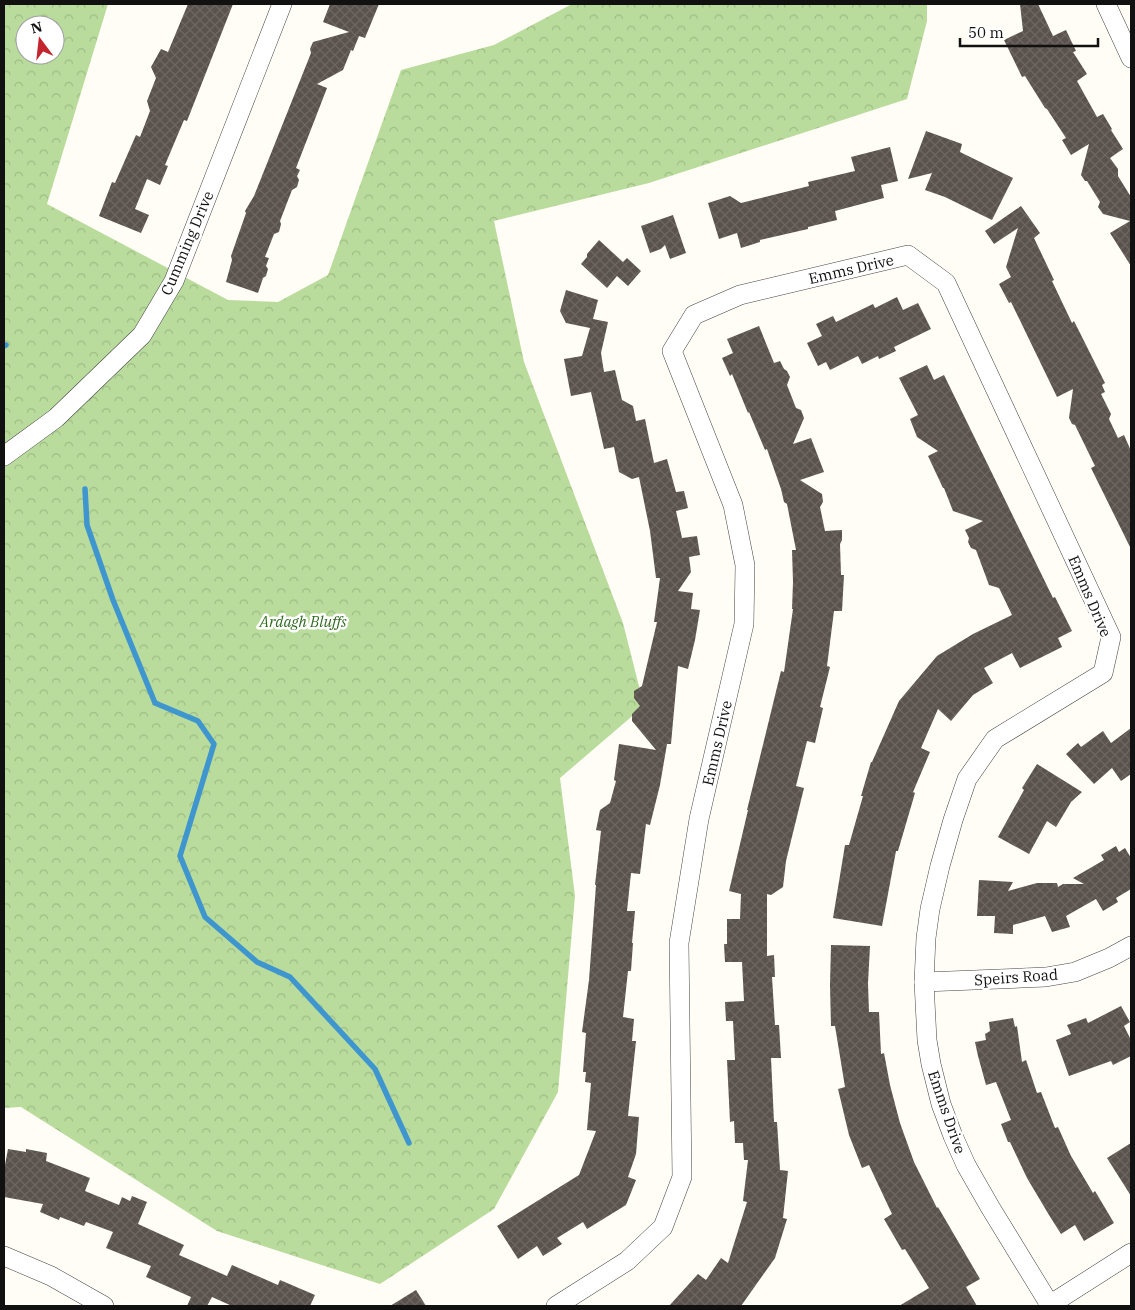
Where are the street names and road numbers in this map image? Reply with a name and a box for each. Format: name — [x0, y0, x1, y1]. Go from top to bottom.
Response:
street label: Cumming Drive — [156, 188, 218, 298]
street label: Emms Drive — [807, 250, 895, 288]
street label: Emms Drive — [1064, 552, 1116, 640]
street label: Emms Drive — [698, 699, 736, 787]
street label: Speirs Road — [973, 965, 1059, 989]
street label: Emms Drive — [924, 1068, 970, 1156]

